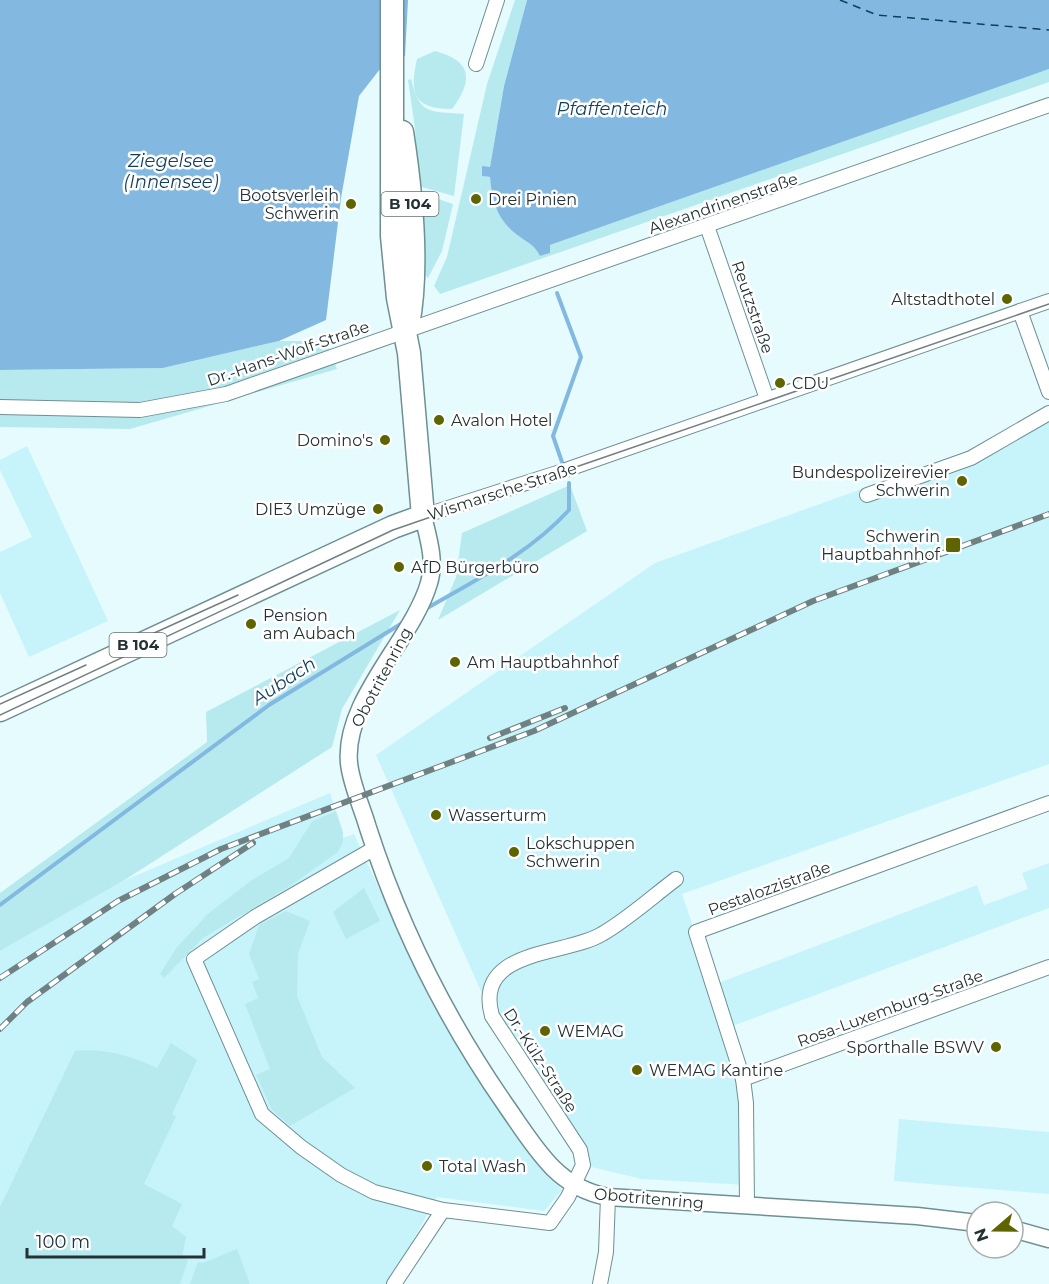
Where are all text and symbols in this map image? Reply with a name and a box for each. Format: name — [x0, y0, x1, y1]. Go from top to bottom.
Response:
water label: Pfaffenteich — [556, 98, 668, 120]
water label: Ziegelsee (Innensee) — [123, 150, 219, 193]
street label: Alexandrinenstraße — [646, 169, 800, 238]
place label: Bootsverleih Schwerin — [239, 186, 339, 223]
place label: Drei Pinien — [488, 190, 577, 209]
road number: B 104 — [382, 192, 438, 216]
marker: Drei Pinien — [469, 192, 483, 206]
marker: Bootsverleih Schwerin — [344, 197, 358, 211]
street label: Reutzstraße — [728, 258, 777, 356]
place label: Altstadthotel — [891, 290, 995, 309]
marker: Altstadthotel — [1000, 292, 1014, 306]
street label: Dr.-Hans-Wolf-Straße — [205, 317, 372, 390]
place label: CDU — [792, 374, 829, 393]
marker: CDU — [773, 376, 787, 390]
place label: Avalon Hotel — [451, 411, 552, 430]
marker: Avalon Hotel — [432, 413, 446, 427]
place label: Domino's — [297, 431, 373, 450]
marker: Domino's — [378, 433, 392, 447]
street label: Wismarsche Straße — [425, 458, 579, 525]
place label: Bundespolizeirevier Schwerin — [792, 463, 950, 500]
marker: Bundespolizeirevier Schwerin — [955, 474, 969, 488]
place label: DIE3 Umzüge — [255, 500, 366, 519]
marker: DIE3 Umzüge — [371, 502, 385, 516]
place label: Schwerin Hauptbahnhof — [821, 527, 941, 564]
marker: Schwerin Hauptbahnhof — [944, 536, 962, 554]
place label: AfD Bürgerbüro — [411, 558, 539, 577]
marker: AfD Bürgerbüro — [392, 560, 406, 574]
place label: Pension am Aubach — [263, 606, 356, 643]
marker: Pension am Aubach — [244, 617, 258, 631]
street label: Obotritenring — [347, 624, 416, 730]
road number: B 104 — [110, 633, 166, 657]
water label: Aubach — [247, 652, 320, 710]
place label: Am Hauptbahnhof — [467, 653, 619, 672]
marker: Am Hauptbahnhof — [448, 655, 462, 669]
place label: Wasserturm — [448, 806, 547, 825]
marker: Wasserturm — [429, 808, 443, 822]
place label: Lokschuppen Schwerin — [526, 834, 635, 871]
marker: Lokschuppen Schwerin — [507, 845, 521, 859]
street label: Pestalozzistraße — [705, 857, 833, 919]
street label: Rosa-Luxemburg-Straße — [795, 966, 986, 1051]
street label: Dr.-Külz-Straße — [500, 1004, 581, 1116]
place label: WEMAG — [557, 1022, 624, 1041]
marker: WEMAG — [538, 1024, 552, 1038]
place label: Sporthalle BSWV — [847, 1038, 985, 1057]
marker: Sporthalle BSWV — [989, 1040, 1003, 1054]
place label: WEMAG Kantine — [649, 1061, 783, 1080]
marker: WEMAG Kantine — [630, 1063, 644, 1077]
place label: Total Wash — [439, 1157, 526, 1176]
marker: Total Wash — [420, 1159, 434, 1173]
street label: Obotritenring — [593, 1184, 705, 1213]
north arrow — [965, 1200, 1025, 1260]
scale bar — [27, 1221, 204, 1259]
text: N — [970, 1226, 993, 1244]
text: 100 m — [36, 1231, 90, 1253]

